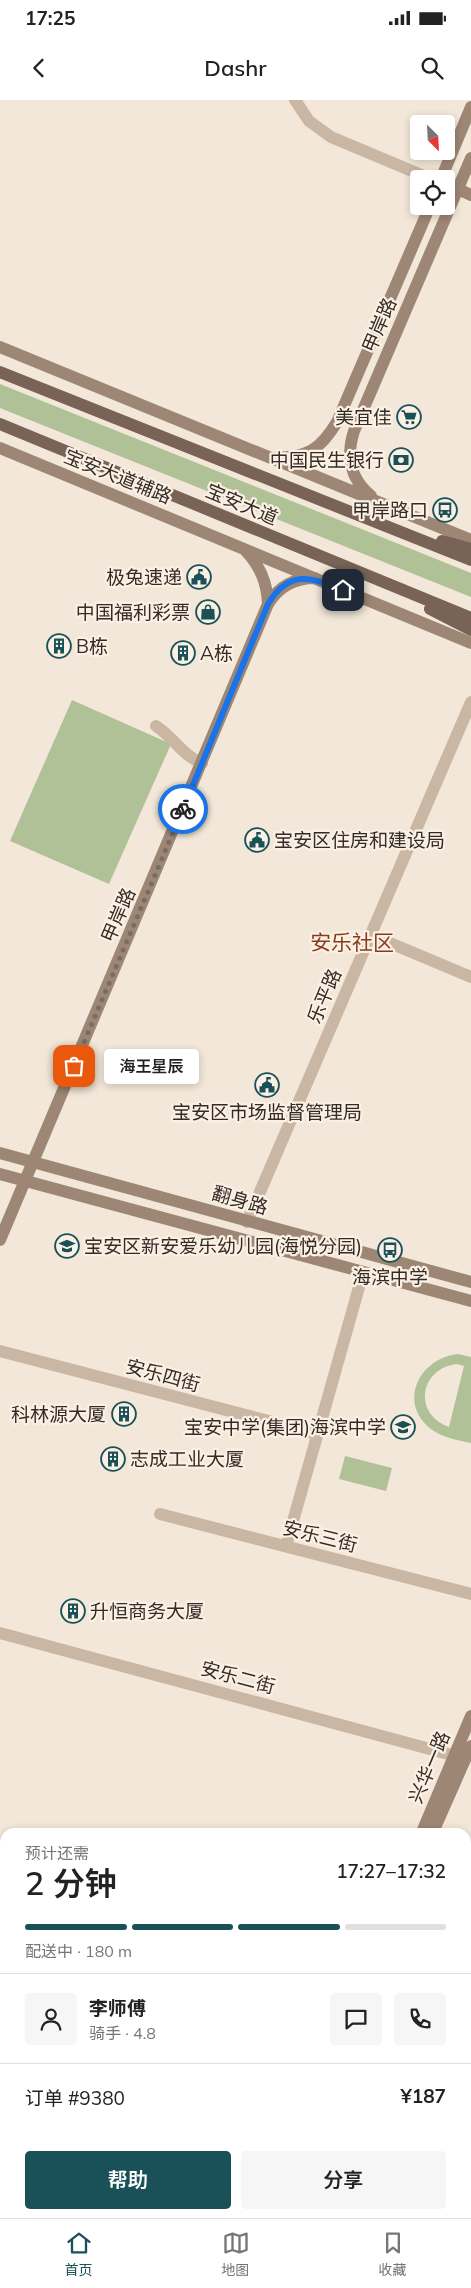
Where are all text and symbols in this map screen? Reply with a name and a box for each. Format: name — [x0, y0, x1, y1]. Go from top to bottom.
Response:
text: 17:25 — [25, 6, 75, 30]
icon: back — [25, 54, 53, 82]
text: Dashr — [204, 54, 267, 82]
icon: search — [418, 54, 446, 82]
north arrow — [410, 115, 455, 160]
map controls — [410, 115, 455, 215]
button: locate — [410, 170, 455, 215]
street label: 甲岸路 — [357, 294, 401, 356]
supermarket icon: 美宜佳 — [396, 404, 422, 430]
place label: 美宜佳 — [335, 405, 392, 429]
street label: 宝安大道辅路 — [61, 444, 175, 508]
bank icon: 中国民生银行 — [388, 447, 414, 473]
place label: 中国民生银行 — [270, 448, 384, 472]
street label: 宝安大道 — [202, 478, 282, 530]
bus stop icon: 甲岸路口 — [432, 497, 458, 523]
place label: 甲岸路口 — [352, 498, 428, 522]
public building icon: 极兔速递 — [186, 564, 212, 590]
place label: 极兔速递 — [106, 565, 182, 589]
pin — [322, 569, 364, 611]
icon: home — [329, 576, 357, 604]
shop icon: 中国福利彩票 — [195, 599, 221, 625]
place label: 中国福利彩票 — [76, 600, 190, 624]
building icon: B栋 — [46, 633, 72, 659]
place label: B栋 — [76, 634, 108, 658]
building icon: A栋 — [170, 640, 196, 666]
place label: A栋 — [200, 641, 233, 665]
courier — [158, 784, 208, 834]
icon: bike — [169, 795, 197, 823]
public building icon: 宝安区住房和建设局 — [244, 827, 270, 853]
place label: 宝安区住房和建设局 — [274, 828, 445, 852]
street label: 甲岸路 — [96, 884, 140, 946]
district label: 安乐社区 — [310, 929, 394, 955]
street label: 乐平路 — [302, 965, 346, 1027]
pin — [53, 1045, 95, 1087]
callout: 海王星辰 — [104, 1048, 199, 1084]
icon: bag — [60, 1052, 88, 1080]
text: 海王星辰 — [119, 1056, 184, 1076]
public building icon: 宝安区市场监督管理局 — [254, 1072, 280, 1098]
place label: 宝安区市场监督管理局 — [172, 1100, 362, 1124]
street label: 翻身路 — [209, 1181, 271, 1219]
school or university icon: 宝安区新安爱乐幼儿园(海悦分园) — [54, 1233, 80, 1259]
place label: 宝安区新安爱乐幼儿园(海悦分园) — [84, 1234, 362, 1258]
bus stop icon: 海滨中学 — [377, 1237, 403, 1263]
place label: 海滨中学 — [352, 1265, 428, 1289]
street label: 安乐四街 — [123, 1354, 203, 1396]
building icon: 科林源大厦 — [111, 1401, 137, 1427]
place label: 科林源大厦 — [11, 1402, 106, 1426]
school or university icon: 宝安中学(集团)海滨中学 — [390, 1414, 416, 1440]
place label: 宝安中学(集团)海滨中学 — [184, 1415, 386, 1439]
building icon: 志成工业大厦 — [100, 1446, 126, 1472]
place label: 志成工业大厦 — [130, 1447, 244, 1471]
street label: 安乐三街 — [280, 1515, 360, 1557]
building icon: 升恒商务大厦 — [60, 1598, 86, 1624]
place label: 升恒商务大厦 — [90, 1599, 204, 1623]
street label: 安乐二街 — [198, 1656, 278, 1698]
street label: 兴华一路 — [403, 1727, 455, 1807]
text: 预计还需 — [25, 1843, 89, 1863]
text: 17:27–17:32 — [336, 1859, 446, 1883]
text: 2 分钟 — [25, 1863, 117, 1903]
text: 配送中 · 180 m — [25, 1941, 132, 1961]
button: person — [25, 1993, 77, 2045]
button: chat — [330, 1993, 382, 2045]
button: phone — [394, 1993, 446, 2045]
text: 李师傅 — [89, 1996, 146, 2020]
text: 骑手 · 4.8 — [89, 2023, 156, 2043]
text: ¥187 — [400, 2084, 446, 2108]
text: 订单 #9380 — [25, 2086, 125, 2110]
button: 帮助 — [25, 2151, 231, 2209]
button: 分享 — [241, 2151, 446, 2209]
tab: 首页 — [65, 2229, 93, 2279]
tab: 地图 — [222, 2229, 250, 2279]
tab: 收藏 — [379, 2229, 407, 2279]

